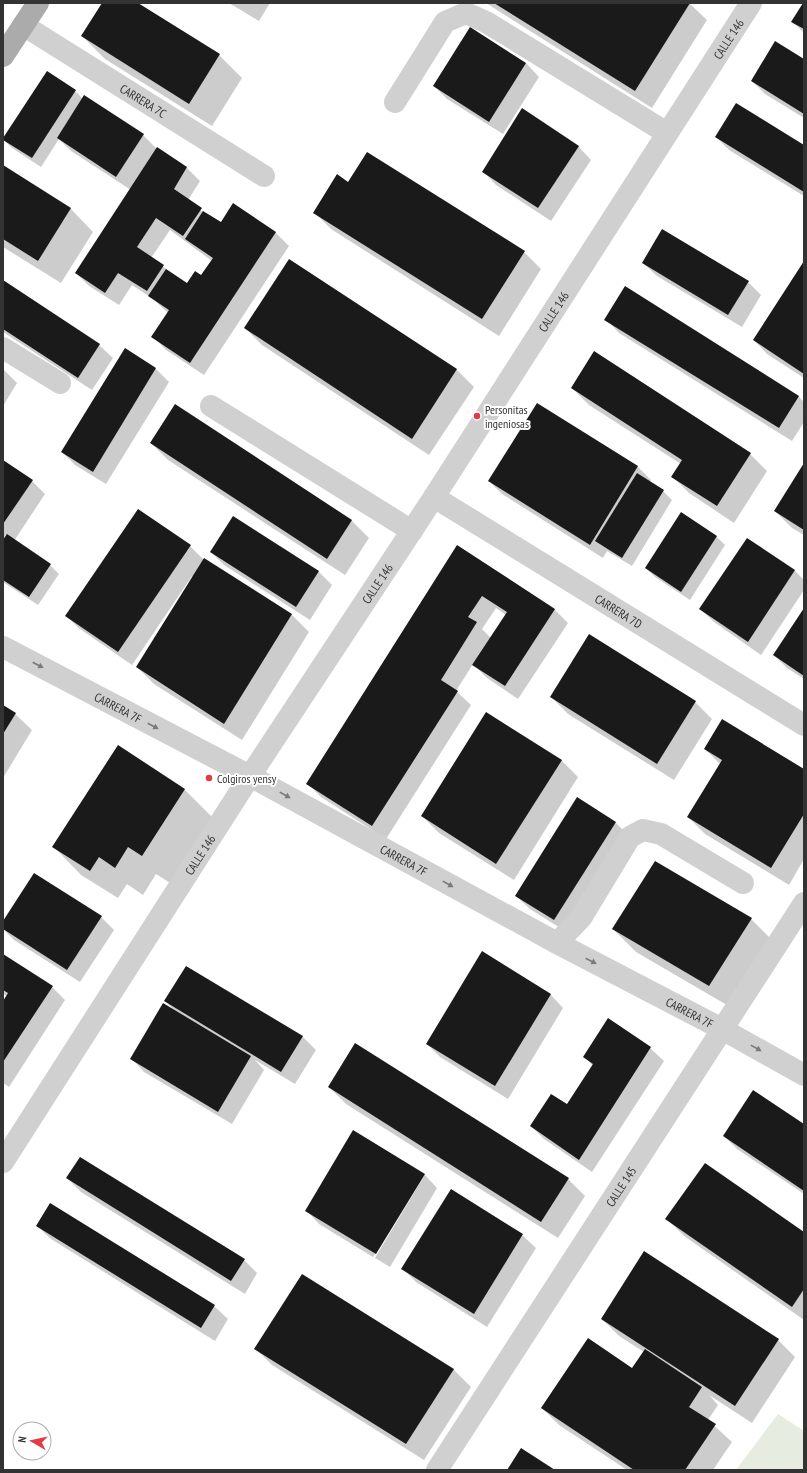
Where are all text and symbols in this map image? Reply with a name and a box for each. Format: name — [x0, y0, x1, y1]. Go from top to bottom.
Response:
street label: CALLE 146 — [710, 16, 746, 62]
street label: CARRERA 7C — [117, 80, 170, 121]
street label: CALLE 146 — [535, 289, 572, 334]
place label: Personitas ingeniosas — [485, 402, 529, 431]
marker: Personitas ingeniosas — [472, 411, 482, 421]
street label: CALLE 146 — [358, 561, 396, 606]
street label: CARRERA 7D — [592, 591, 645, 631]
one-way arrow — [32, 662, 43, 668]
street label: CARRERA 7F — [92, 689, 144, 726]
one-way arrow — [147, 722, 159, 729]
place label: Colgiros yensy — [217, 771, 277, 786]
marker: Colgiros yensy — [204, 773, 214, 783]
one-way arrow — [279, 792, 290, 798]
street label: CALLE 146 — [181, 832, 218, 877]
street label: CARRERA 7F — [378, 841, 430, 879]
one-way arrow — [442, 881, 454, 887]
one-way arrow — [585, 958, 597, 964]
street label: CARRERA 7F — [664, 994, 716, 1031]
one-way arrow — [750, 1045, 762, 1051]
street label: CALLE 145 — [602, 1163, 639, 1209]
north arrow — [12, 1421, 52, 1461]
text: N — [15, 1435, 30, 1443]

